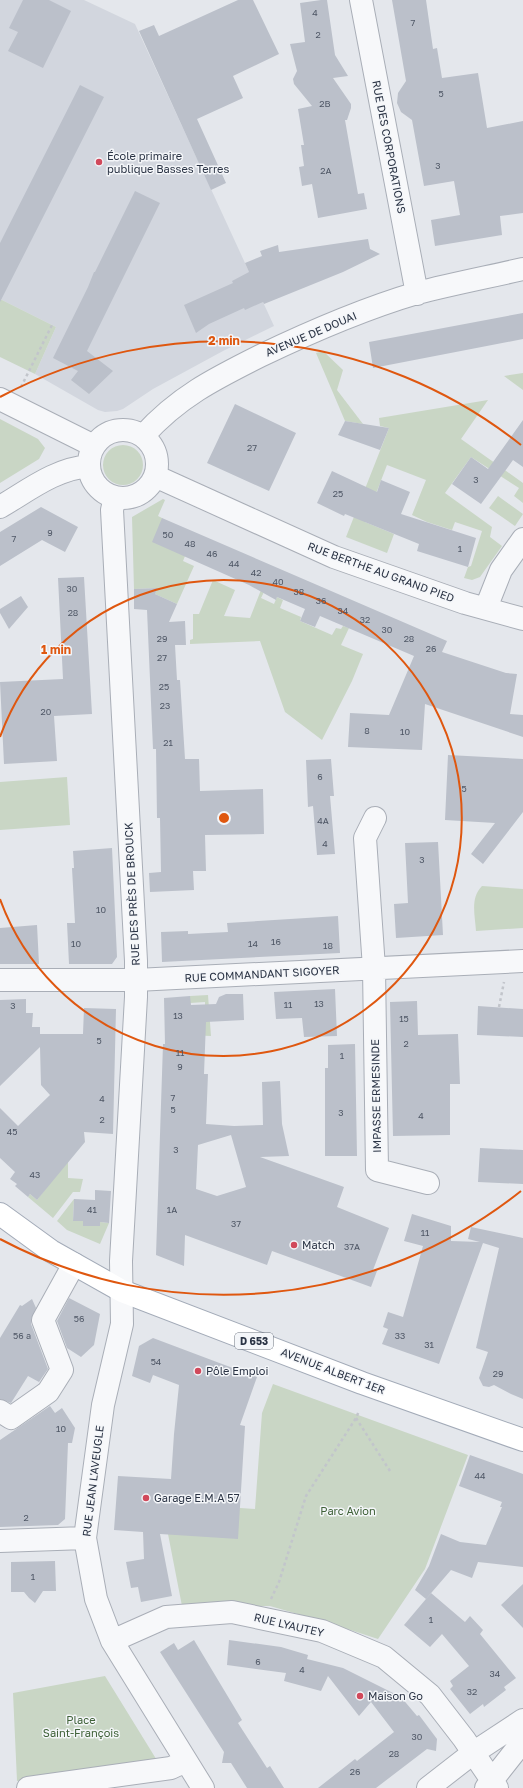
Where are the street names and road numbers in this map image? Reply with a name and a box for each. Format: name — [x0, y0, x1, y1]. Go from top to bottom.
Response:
street label: RUE DES CORPORATIONS — [370, 79, 409, 215]
street label: AVENUE DE DOUAI — [263, 308, 358, 359]
street label: RUE BERTHE AU GRAND PIED — [306, 539, 457, 604]
street label: RUE DES PRÈS DE BROUCK — [121, 822, 142, 966]
street label: RUE COMMANDANT SIGOYER — [184, 963, 340, 984]
street label: IMPASSE ERMESINDE — [368, 1039, 383, 1153]
road number: D 653 — [235, 1333, 273, 1349]
street label: AVENUE ALBERT 1ER — [279, 1345, 387, 1396]
street label: RUE JEAN L'AVEUGLE — [79, 1424, 106, 1537]
street label: RUE LYAUTEY — [253, 1610, 325, 1639]

